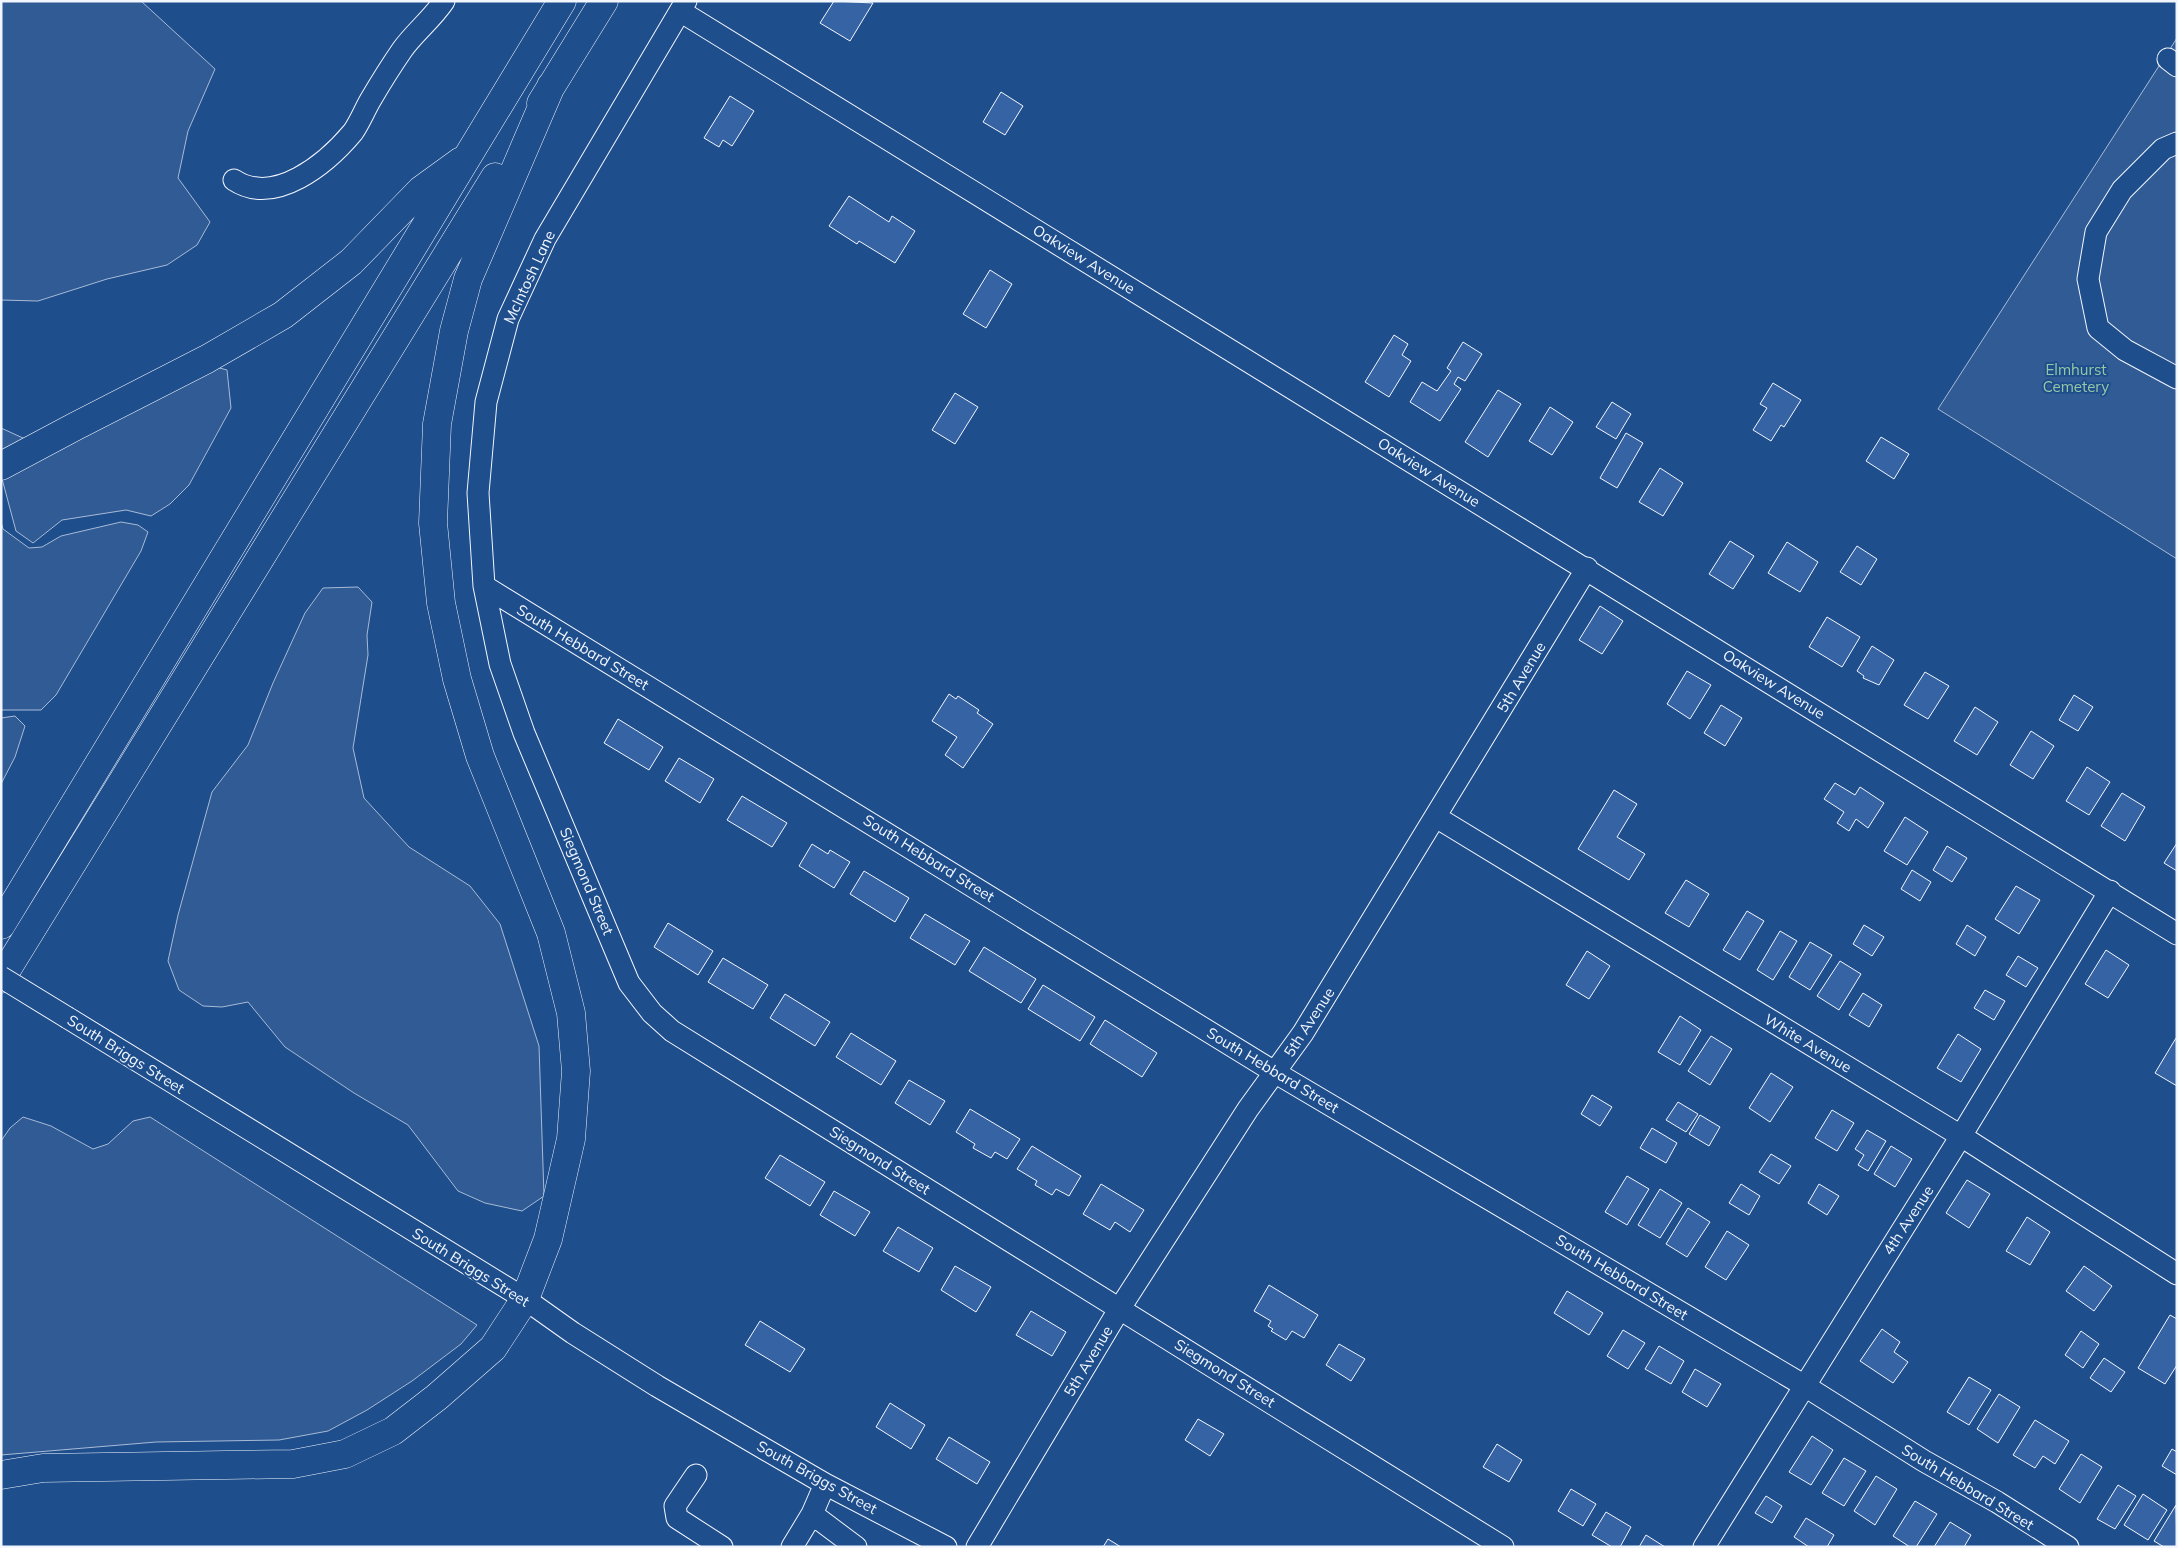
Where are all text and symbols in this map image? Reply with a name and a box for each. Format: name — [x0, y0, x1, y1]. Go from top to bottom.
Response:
street label: Oakview Avenue — [1029, 220, 1139, 298]
street label: McIntosh Lane — [499, 227, 559, 327]
park label: Elmhurst Cemetery — [2043, 360, 2109, 396]
street label: Oakview Avenue — [1374, 433, 1484, 511]
street label: South Hebbard Street — [513, 600, 653, 694]
street label: 5th Avenue — [1492, 638, 1550, 716]
street label: Oakview Avenue — [1719, 645, 1829, 723]
street label: South Hebbard Street — [860, 810, 998, 906]
street label: Siegmond Street — [556, 824, 618, 938]
street label: 5th Avenue — [1279, 984, 1339, 1060]
street label: White Avenue — [1761, 1009, 1855, 1077]
street label: South Briggs Street — [64, 1010, 188, 1098]
street label: South Hebbard Street — [1203, 1023, 1343, 1117]
street label: Siegmond Street — [826, 1121, 934, 1199]
street label: 4th Avenue — [1878, 1182, 1938, 1258]
street label: South Briggs Street — [409, 1223, 533, 1311]
street label: South Hebbard Street — [1552, 1230, 1692, 1324]
street label: 5th Avenue — [1059, 1322, 1117, 1400]
street label: Siegmond Street — [1171, 1334, 1279, 1412]
street label: South Briggs Street — [754, 1436, 880, 1518]
street label: South Hebbard Street — [1898, 1440, 2038, 1534]

